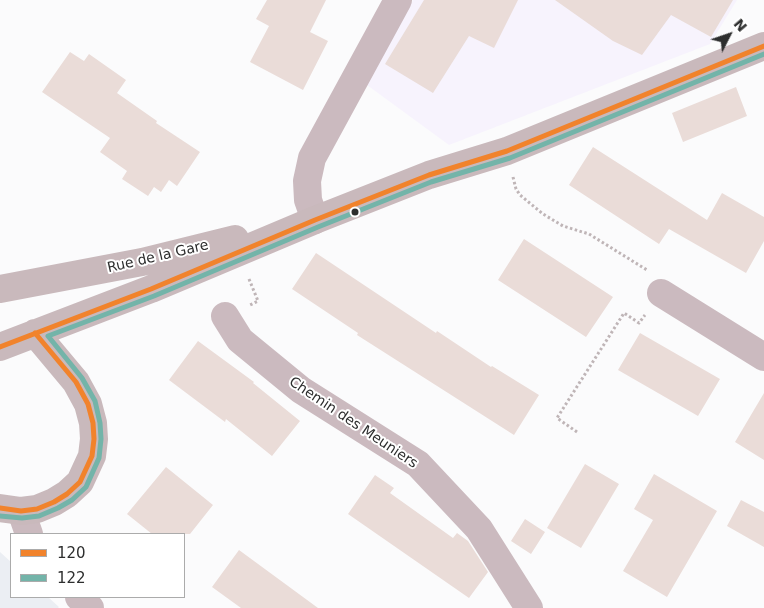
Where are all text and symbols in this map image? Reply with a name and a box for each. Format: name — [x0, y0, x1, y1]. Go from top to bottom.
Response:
north arrow — [704, 10, 754, 60]
text: N — [730, 15, 750, 35]
unlabelled marker — [350, 207, 360, 217]
street label: Rue de la Gare — [106, 237, 210, 277]
street label: Chemin des Meuniers — [286, 374, 420, 472]
legend — [10, 533, 185, 598]
text: 120 — [57, 544, 86, 562]
text: 122 — [57, 569, 86, 587]

